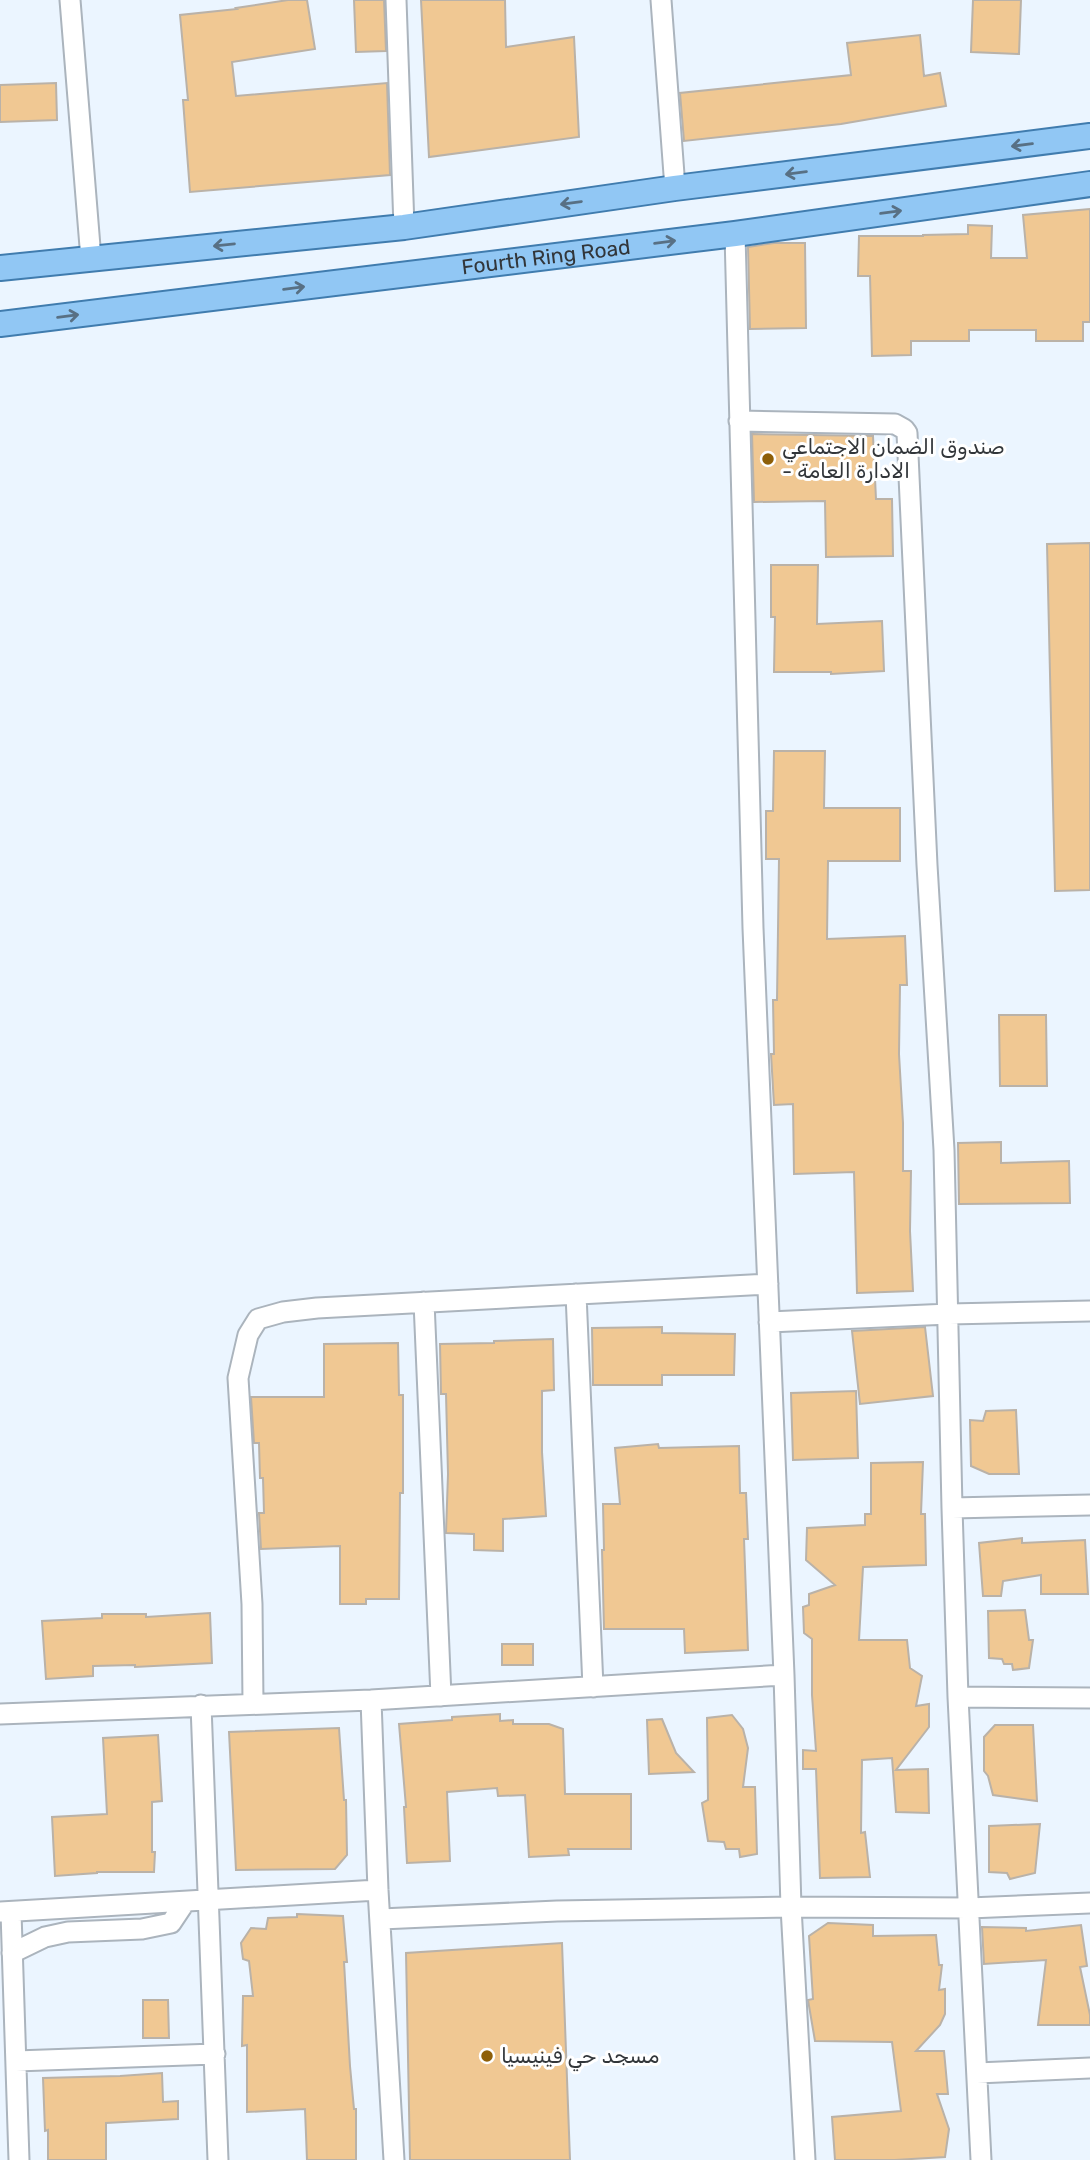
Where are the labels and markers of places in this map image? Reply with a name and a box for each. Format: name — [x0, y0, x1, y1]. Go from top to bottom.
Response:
place label: صندوق الضمان الاجتماعي - الادارة العامة — [782, 434, 1005, 483]
marker: صندوق الضمان الاجتماعي - الادارة العامة — [760, 451, 776, 467]
place label: مسجد حي فينيسيا — [501, 2043, 659, 2072]
marker: مسجد حي فينيسيا — [479, 2048, 495, 2064]

